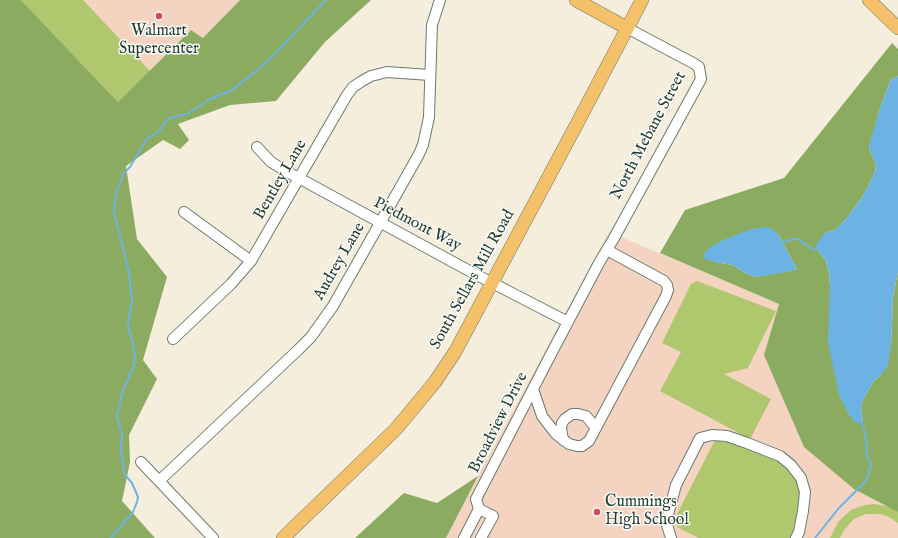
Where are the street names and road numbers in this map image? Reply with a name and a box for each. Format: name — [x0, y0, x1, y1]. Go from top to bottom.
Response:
street label: North Mebane Street — [607, 69, 691, 203]
street label: Bentley Lane — [250, 137, 312, 223]
street label: Piedmont Way — [370, 194, 464, 256]
street label: South Sellars Mill Road — [427, 207, 519, 353]
street label: Audrey Lane — [310, 220, 370, 304]
street label: Broadview Drive — [465, 369, 533, 477]

